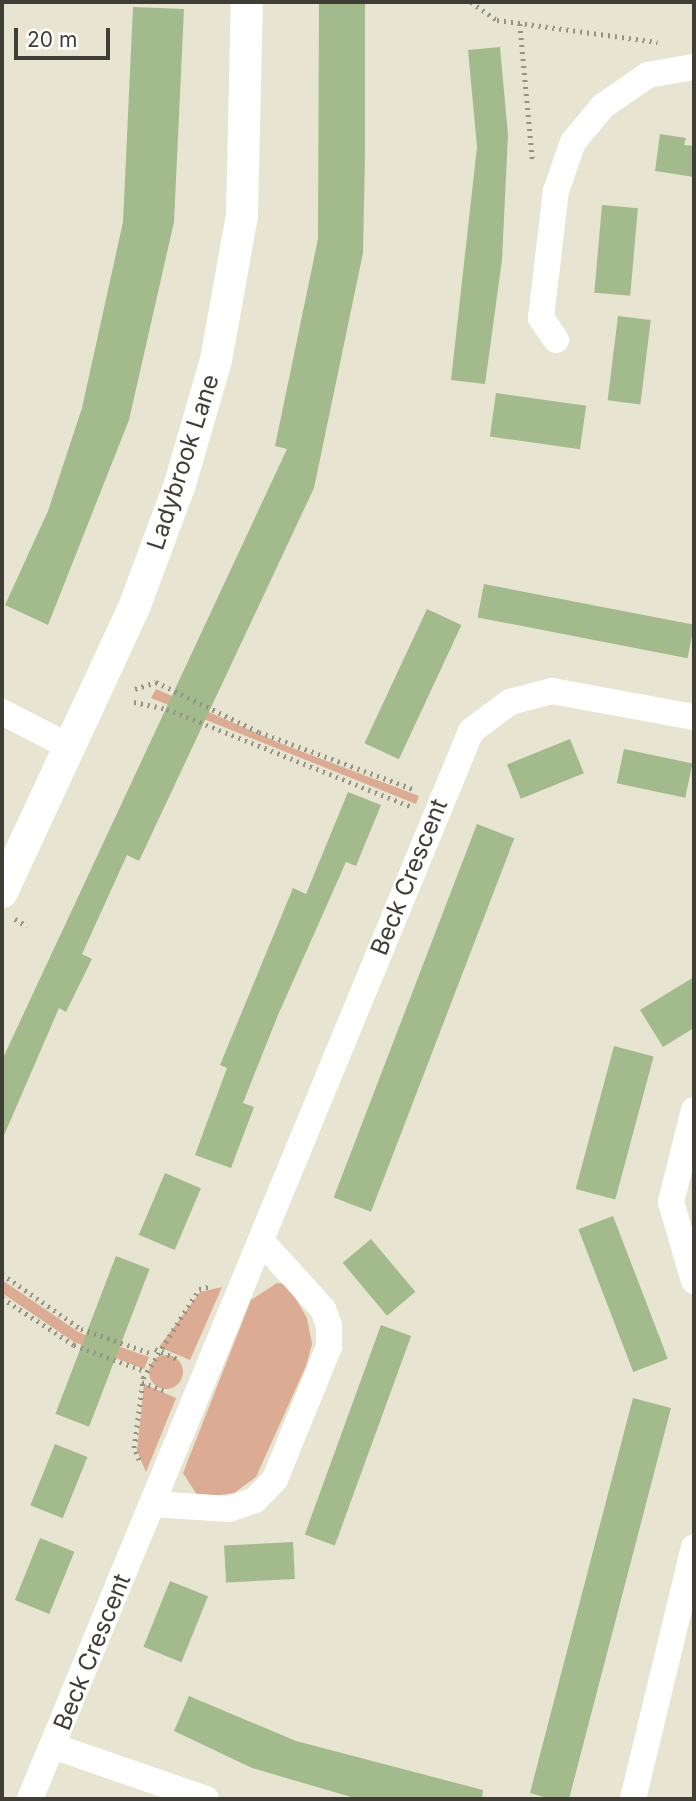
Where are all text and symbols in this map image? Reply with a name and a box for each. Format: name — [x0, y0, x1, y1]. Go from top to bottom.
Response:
scale bar — [18, 14, 114, 58]
text: 20 m — [27, 27, 77, 52]
street label: Ladybrook Lane — [141, 371, 225, 553]
street label: Beck Crescent — [365, 795, 453, 959]
street label: Beck Crescent — [48, 1570, 136, 1734]

